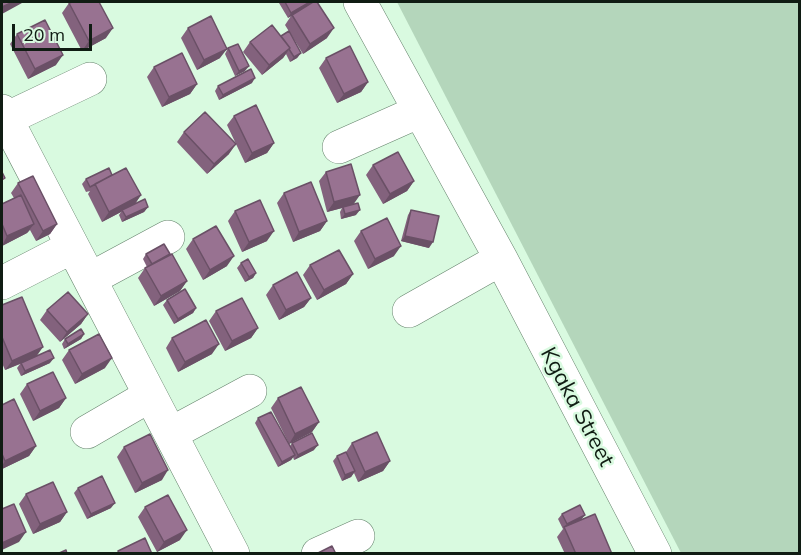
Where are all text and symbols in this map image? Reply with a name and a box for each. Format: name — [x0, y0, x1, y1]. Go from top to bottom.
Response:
scale bar — [15, 12, 94, 50]
text: 20 m — [23, 23, 65, 46]
street label: Kgaka Street — [535, 343, 619, 471]

